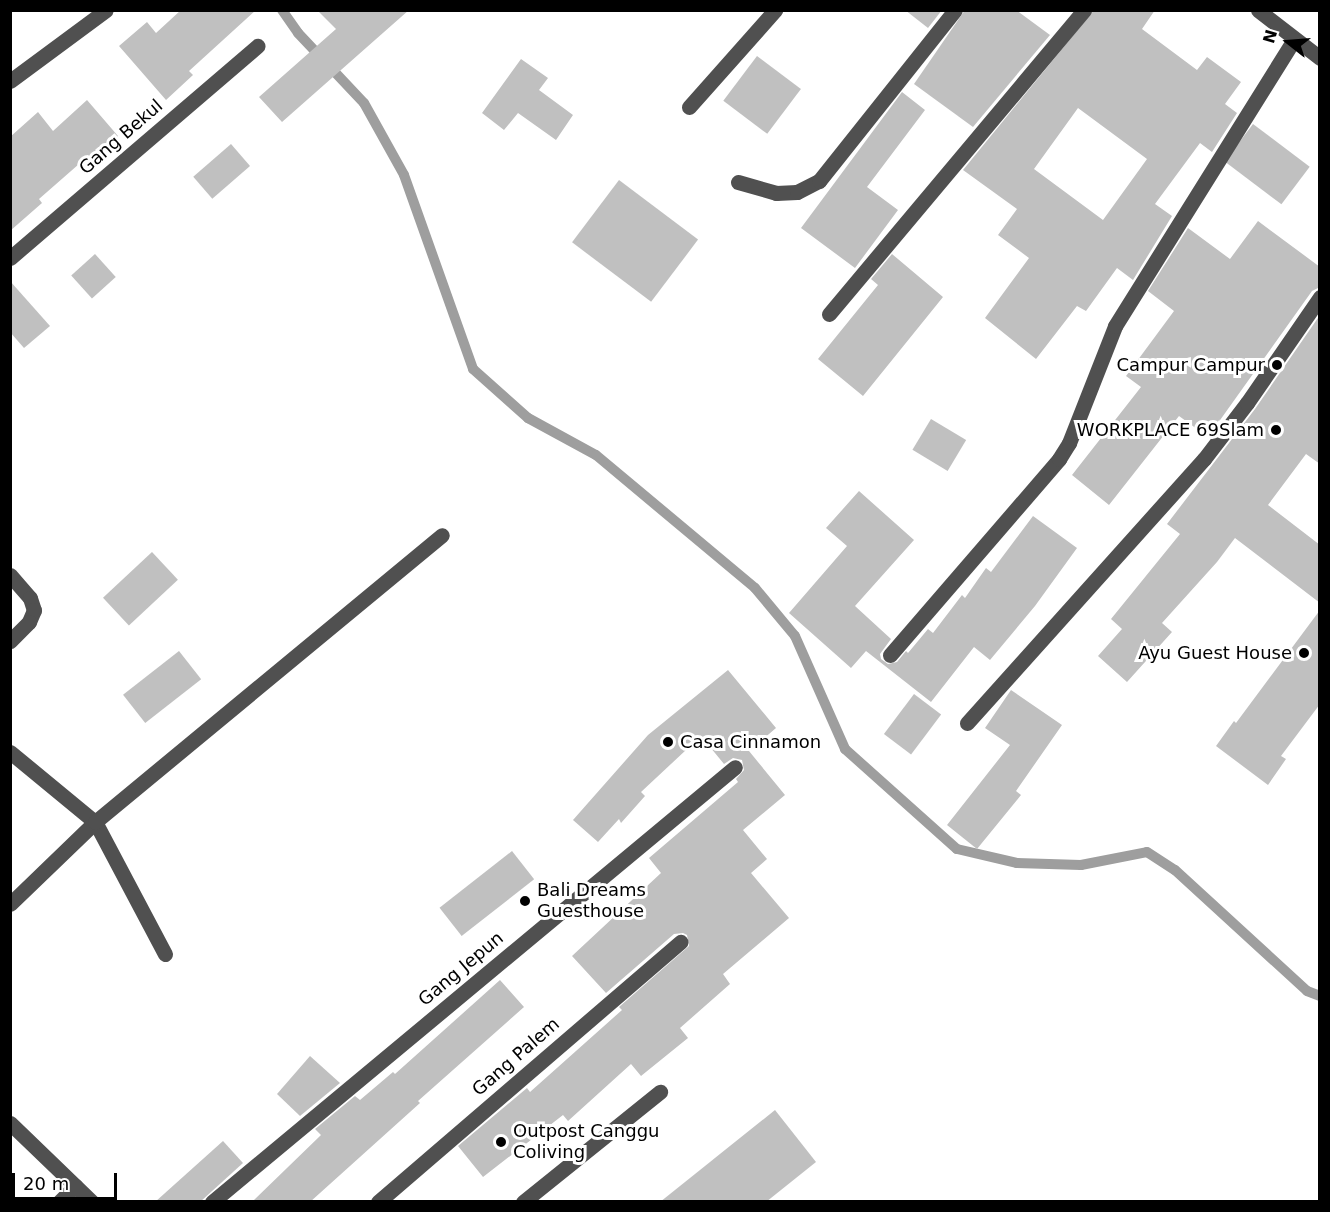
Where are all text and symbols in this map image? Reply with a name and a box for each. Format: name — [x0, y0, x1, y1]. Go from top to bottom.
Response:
north arrow — [1258, 12, 1318, 72]
text: N — [1259, 27, 1281, 46]
street label: Gang Bekul — [75, 95, 167, 179]
place label: Campur Campur — [1117, 354, 1265, 376]
marker: Campur Campur — [1270, 358, 1284, 372]
place label: WORKPLACE 69Slam — [1077, 419, 1264, 441]
marker: WORKPLACE 69Slam — [1269, 423, 1283, 437]
place label: Ayu Guest House — [1138, 642, 1292, 664]
marker: Ayu Guest House — [1297, 646, 1311, 660]
place label: Casa Cinnamon — [680, 731, 821, 753]
marker: Casa Cinnamon — [661, 735, 675, 749]
place label: Bali Dreams Guesthouse — [537, 880, 646, 922]
marker: Bali Dreams Guesthouse — [518, 894, 532, 908]
street label: Gang Jepun — [414, 927, 508, 1011]
street label: Gang Palem — [468, 1013, 564, 1101]
place label: Outpost Canggu Coliving — [513, 1121, 659, 1164]
marker: Outpost Canggu Coliving — [494, 1135, 508, 1149]
scale bar — [15, 1161, 120, 1199]
text: 20 m — [23, 1173, 69, 1194]

